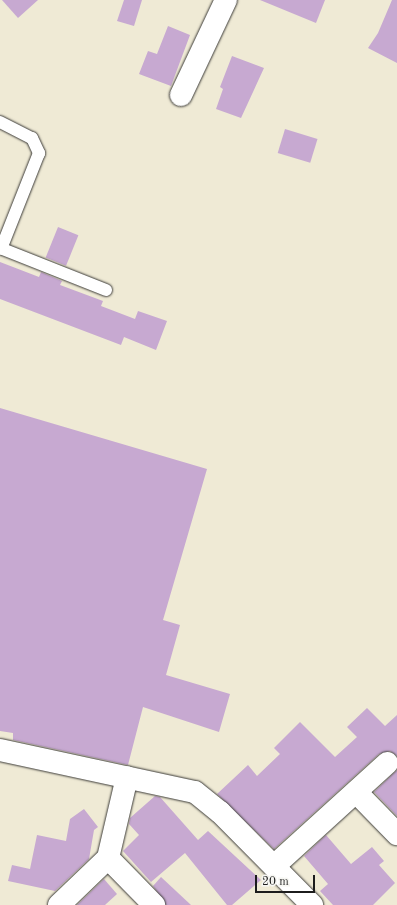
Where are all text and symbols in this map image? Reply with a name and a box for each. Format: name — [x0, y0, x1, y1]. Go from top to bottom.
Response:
scale bar — [257, 867, 317, 893]
text: 20 m — [262, 876, 289, 888]

